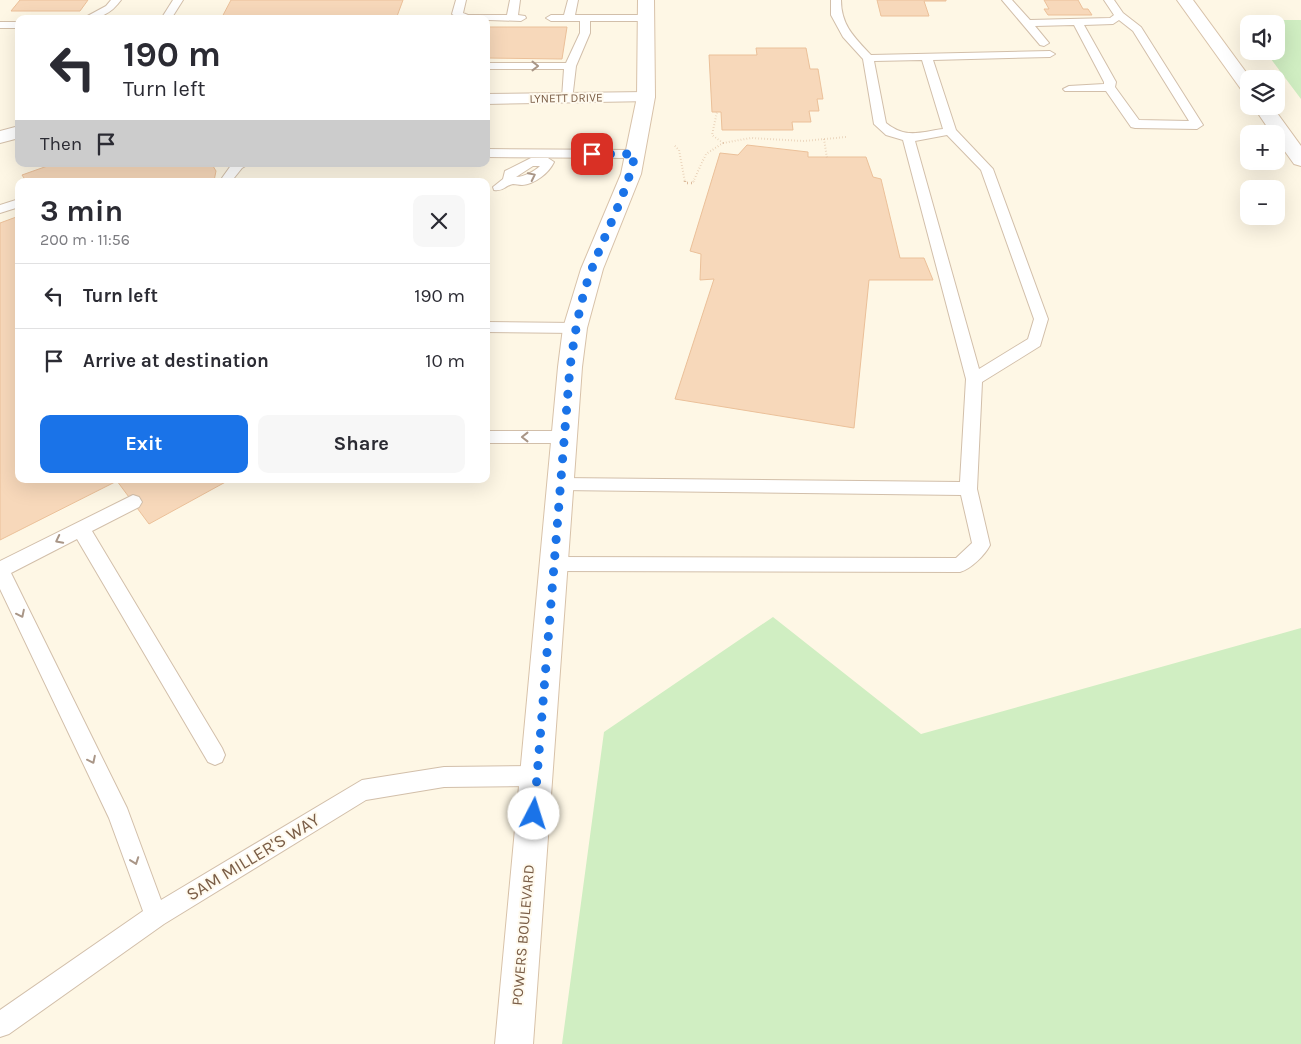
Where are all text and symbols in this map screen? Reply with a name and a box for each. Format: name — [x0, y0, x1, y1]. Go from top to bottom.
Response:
map controls — [1240, 15, 1285, 225]
button: sound — [1240, 15, 1285, 60]
text: 190 m — [123, 34, 221, 75]
icon: left — [40, 35, 105, 100]
one-way arrow — [532, 61, 539, 71]
button: layers — [1240, 70, 1285, 115]
text: Turn left — [123, 76, 206, 102]
street label: LYNETT DRIVE — [529, 90, 603, 106]
button: + — [1240, 125, 1285, 170]
icon: arrive — [92, 130, 120, 158]
text: Then — [40, 133, 82, 155]
pin — [571, 133, 613, 175]
icon: arrive — [578, 140, 606, 168]
one-way arrow — [526, 172, 535, 182]
button: − — [1240, 180, 1285, 225]
text: 3 min — [40, 193, 123, 229]
button: close — [413, 195, 465, 247]
text: 200 m · 11:56 — [40, 230, 130, 249]
icon: left — [40, 282, 68, 310]
text: Turn left — [83, 285, 158, 307]
text: 190 m — [414, 285, 465, 307]
icon: arrive — [40, 347, 68, 375]
text: Arrive at destination — [83, 350, 269, 372]
text: 10 m — [425, 350, 465, 372]
button: Exit — [40, 415, 248, 473]
button: Share — [258, 415, 465, 473]
one-way arrow — [521, 432, 529, 442]
one-way arrow — [55, 534, 64, 544]
one-way arrow — [15, 609, 25, 618]
one-way arrow — [86, 755, 96, 764]
position arrow — [507, 787, 559, 839]
street label: SAM MILLER'S WAY — [182, 808, 324, 906]
one-way arrow — [129, 856, 139, 865]
street label: POWERS BOULEVARD — [508, 864, 538, 1006]

